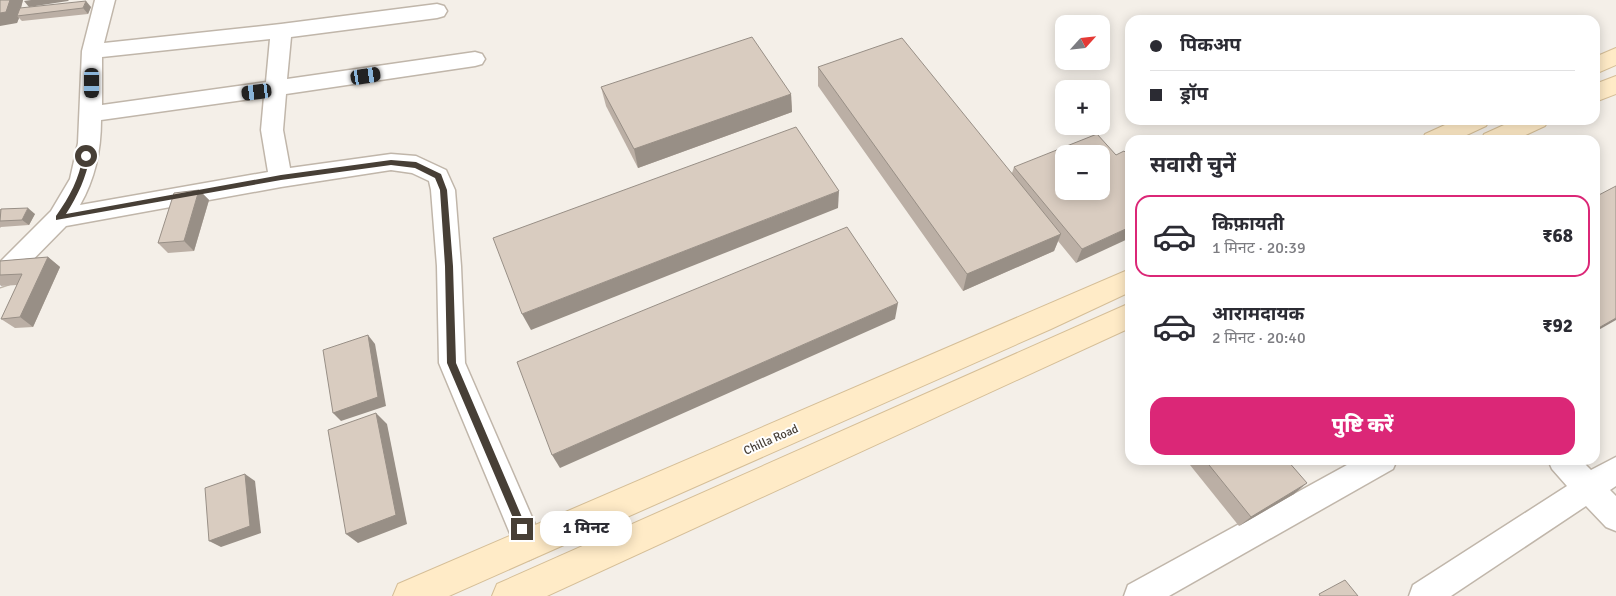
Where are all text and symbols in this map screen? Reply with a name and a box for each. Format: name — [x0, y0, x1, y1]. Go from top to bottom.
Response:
north arrow — [1055, 15, 1110, 70]
map controls — [1055, 15, 1110, 200]
text: पिकअप — [1180, 33, 1241, 57]
car — [350, 66, 381, 86]
car — [84, 68, 99, 98]
button: + — [1055, 80, 1110, 135]
text: ड्रॉप — [1180, 82, 1208, 106]
car — [241, 83, 272, 101]
route start — [75, 145, 97, 167]
button: − — [1055, 145, 1110, 200]
text: सवारी चुनें — [1150, 151, 1236, 178]
text: किफ़ायती — [1212, 212, 1284, 236]
icon: car — [1152, 214, 1197, 259]
text: ₹68 — [1542, 224, 1573, 248]
text: 1 मिनट · 20:39 — [1212, 238, 1306, 258]
text: आरामदायक — [1212, 302, 1304, 326]
icon: car — [1152, 304, 1197, 349]
text: ₹92 — [1542, 314, 1573, 338]
text: 2 मिनट · 20:40 — [1212, 328, 1306, 348]
button: पुष्टि करें — [1150, 397, 1575, 455]
street label: Chilla Road — [741, 421, 801, 459]
callout: 1 मिनट — [540, 512, 632, 546]
route end — [511, 518, 533, 540]
text: 1 मिनट — [563, 518, 609, 538]

